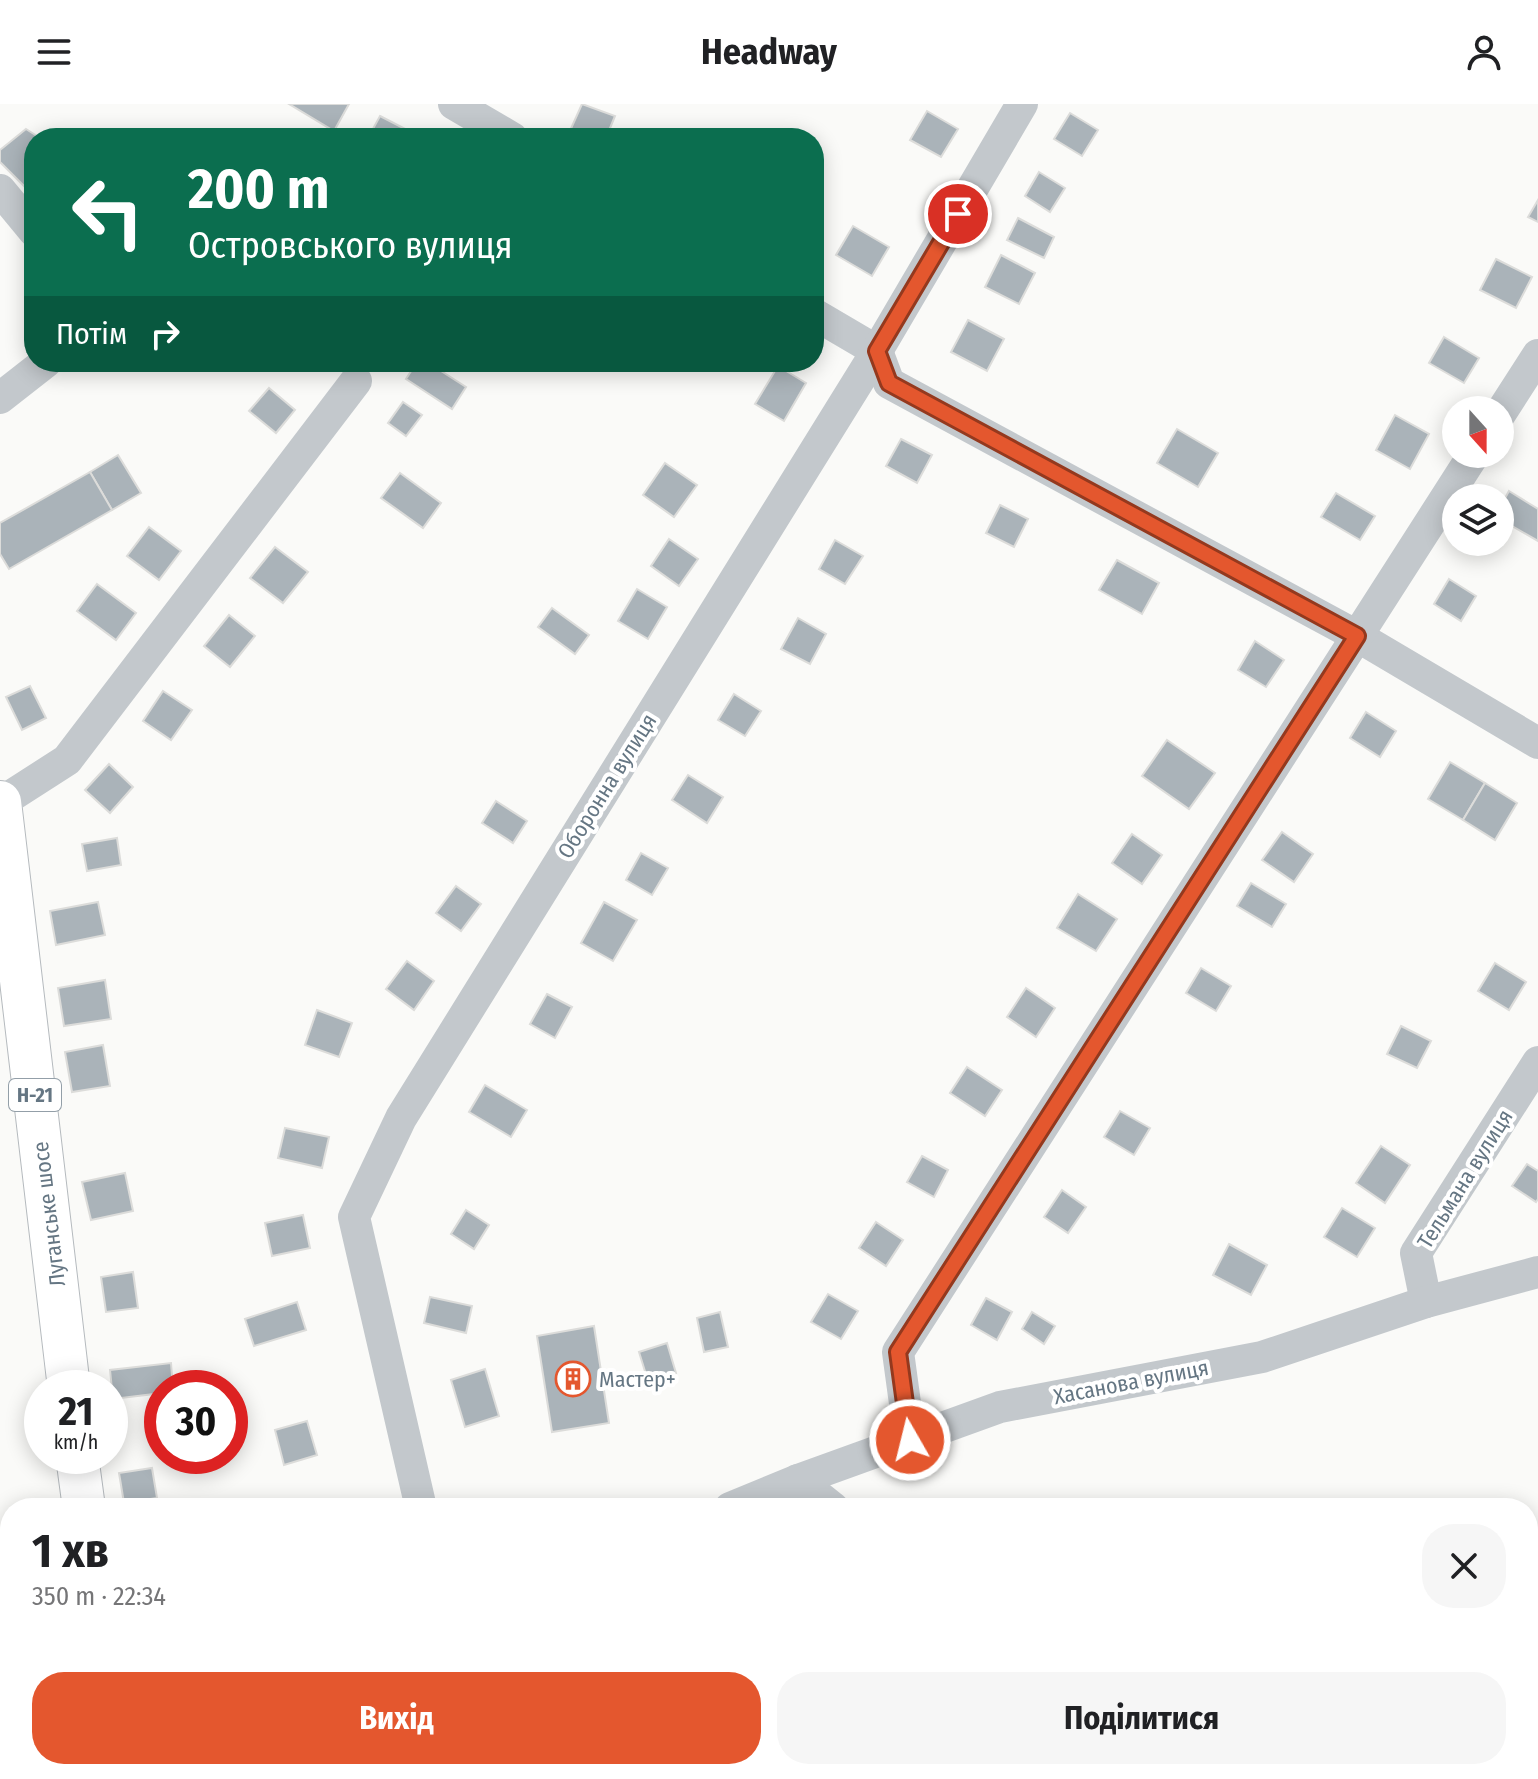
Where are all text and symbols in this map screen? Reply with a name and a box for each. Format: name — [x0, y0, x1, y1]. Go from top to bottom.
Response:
icon: menu — [32, 30, 76, 74]
text: Headway — [701, 30, 837, 74]
icon: person — [1462, 30, 1506, 74]
text: 200 m — [188, 156, 329, 223]
icon: left — [56, 160, 160, 264]
pin — [924, 180, 992, 248]
icon: arrive — [936, 192, 980, 236]
text: Островського вулиця — [188, 224, 513, 268]
icon: right — [143, 312, 187, 356]
text: Потім — [56, 316, 127, 352]
north arrow — [1442, 396, 1514, 468]
map controls — [1442, 396, 1514, 556]
button: layers — [1442, 484, 1514, 556]
street label: Оборонна вулиця — [552, 709, 662, 863]
road number: Н-21 — [9, 1079, 61, 1111]
street label: Тельмана вулиця — [1411, 1104, 1519, 1254]
street label: Луганське шосе — [27, 1140, 71, 1288]
street label: Хасанова вулиця — [1051, 1354, 1211, 1410]
building icon: Мастер+ — [554, 1360, 592, 1398]
place label: Мастер+ — [599, 1366, 676, 1393]
speed limit sign: 30 — [144, 1370, 248, 1474]
text: 21 — [59, 1388, 93, 1436]
position arrow — [868, 1398, 952, 1482]
text: km/h — [54, 1430, 98, 1454]
text: 1 хв — [32, 1522, 109, 1580]
button: close — [1422, 1524, 1506, 1608]
text: 350 m · 22:34 — [32, 1581, 166, 1612]
button: Вихід — [32, 1672, 761, 1764]
button: Поділитися — [777, 1672, 1506, 1764]

